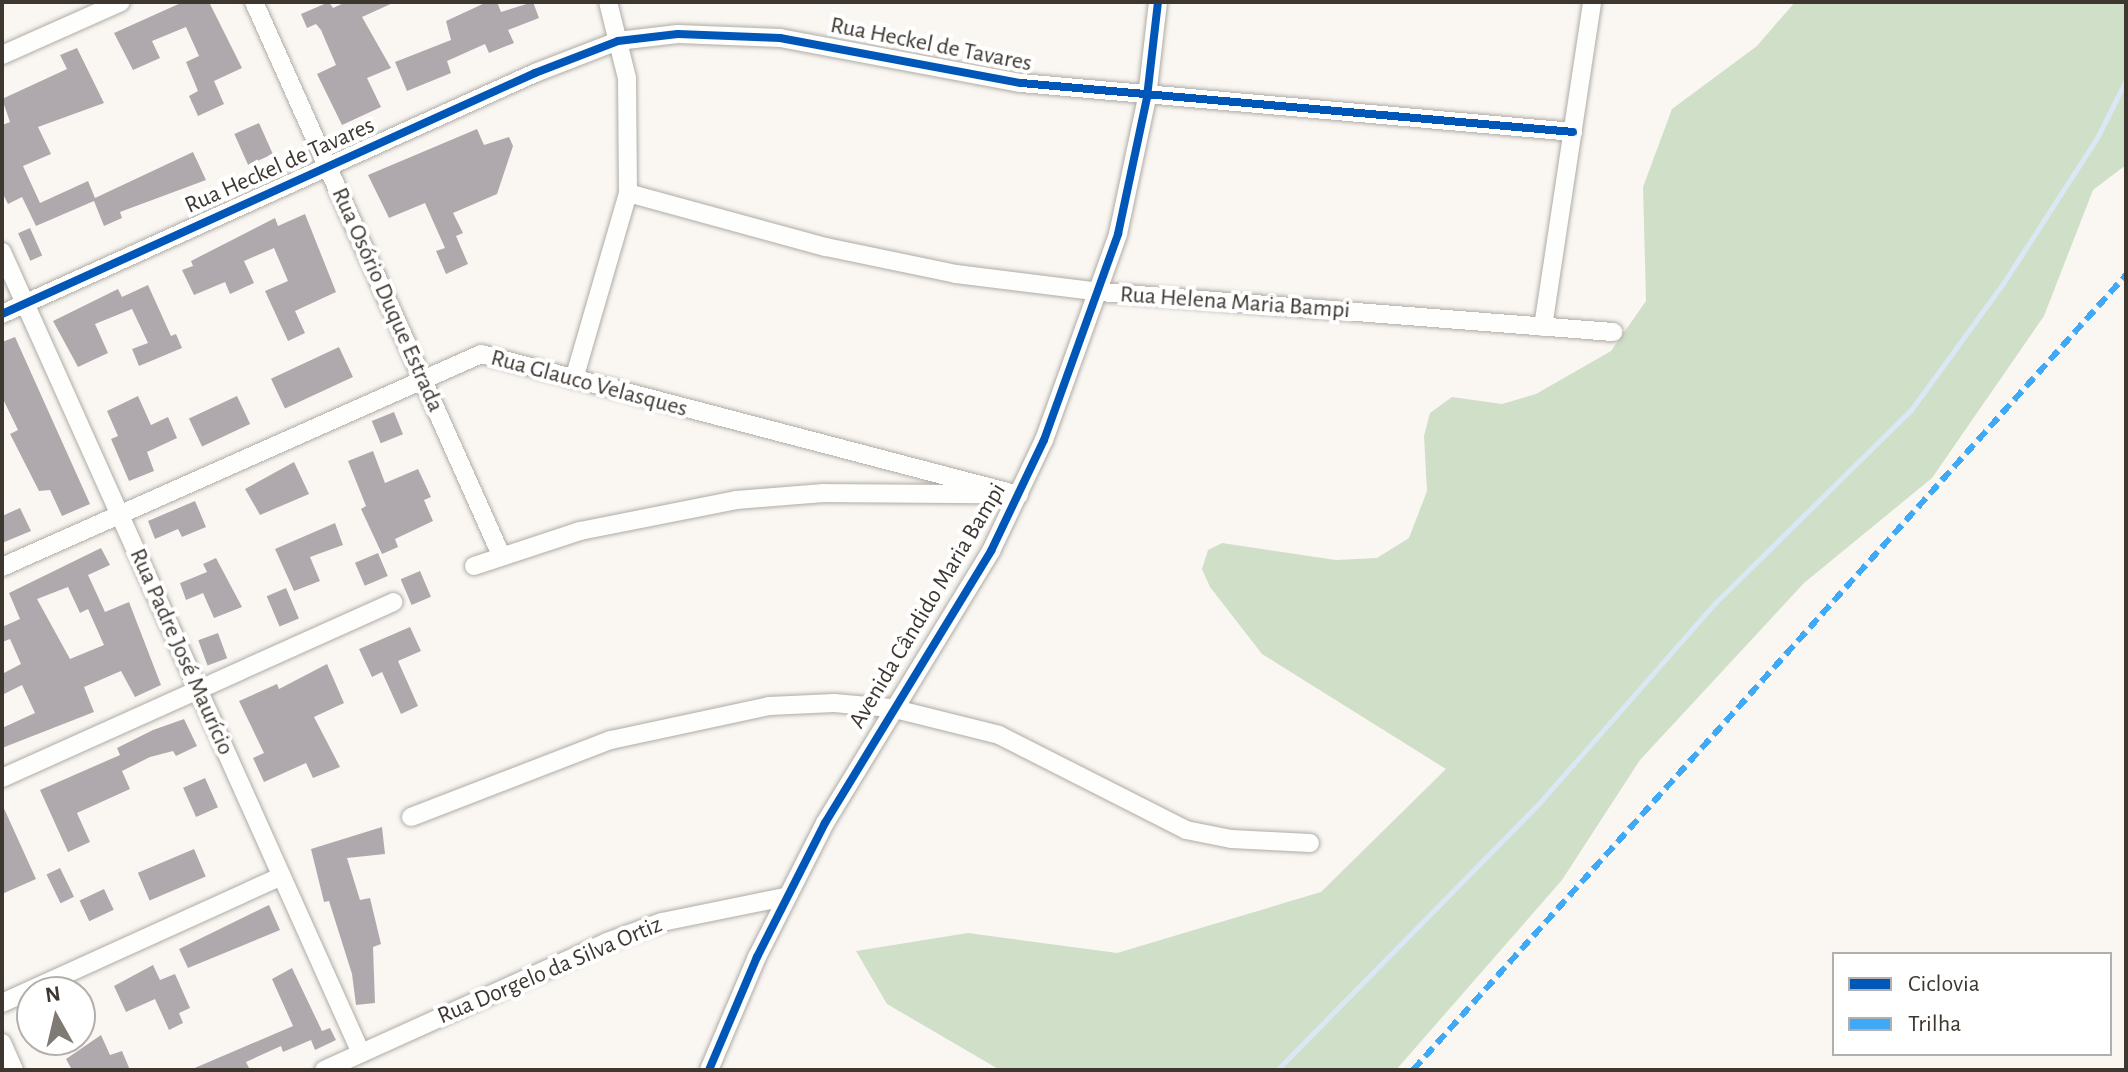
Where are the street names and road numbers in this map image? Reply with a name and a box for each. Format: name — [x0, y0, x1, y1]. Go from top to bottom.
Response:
street label: Rua Heckel de Tavares — [828, 11, 1034, 79]
street label: Rua Heckel de Tavares — [181, 111, 379, 221]
street label: Rua Osório Duque Estrada — [325, 183, 449, 417]
street label: Rua Helena Maria Bampi — [1119, 281, 1351, 325]
street label: Rua Glauco Velasques — [488, 344, 690, 424]
street label: Avenida Cândido Maria Bampi — [843, 478, 1013, 734]
street label: Rua Padre José Maurício — [122, 544, 240, 760]
street label: Rua Dorgelo da Silva Ortiz — [433, 911, 667, 1031]

